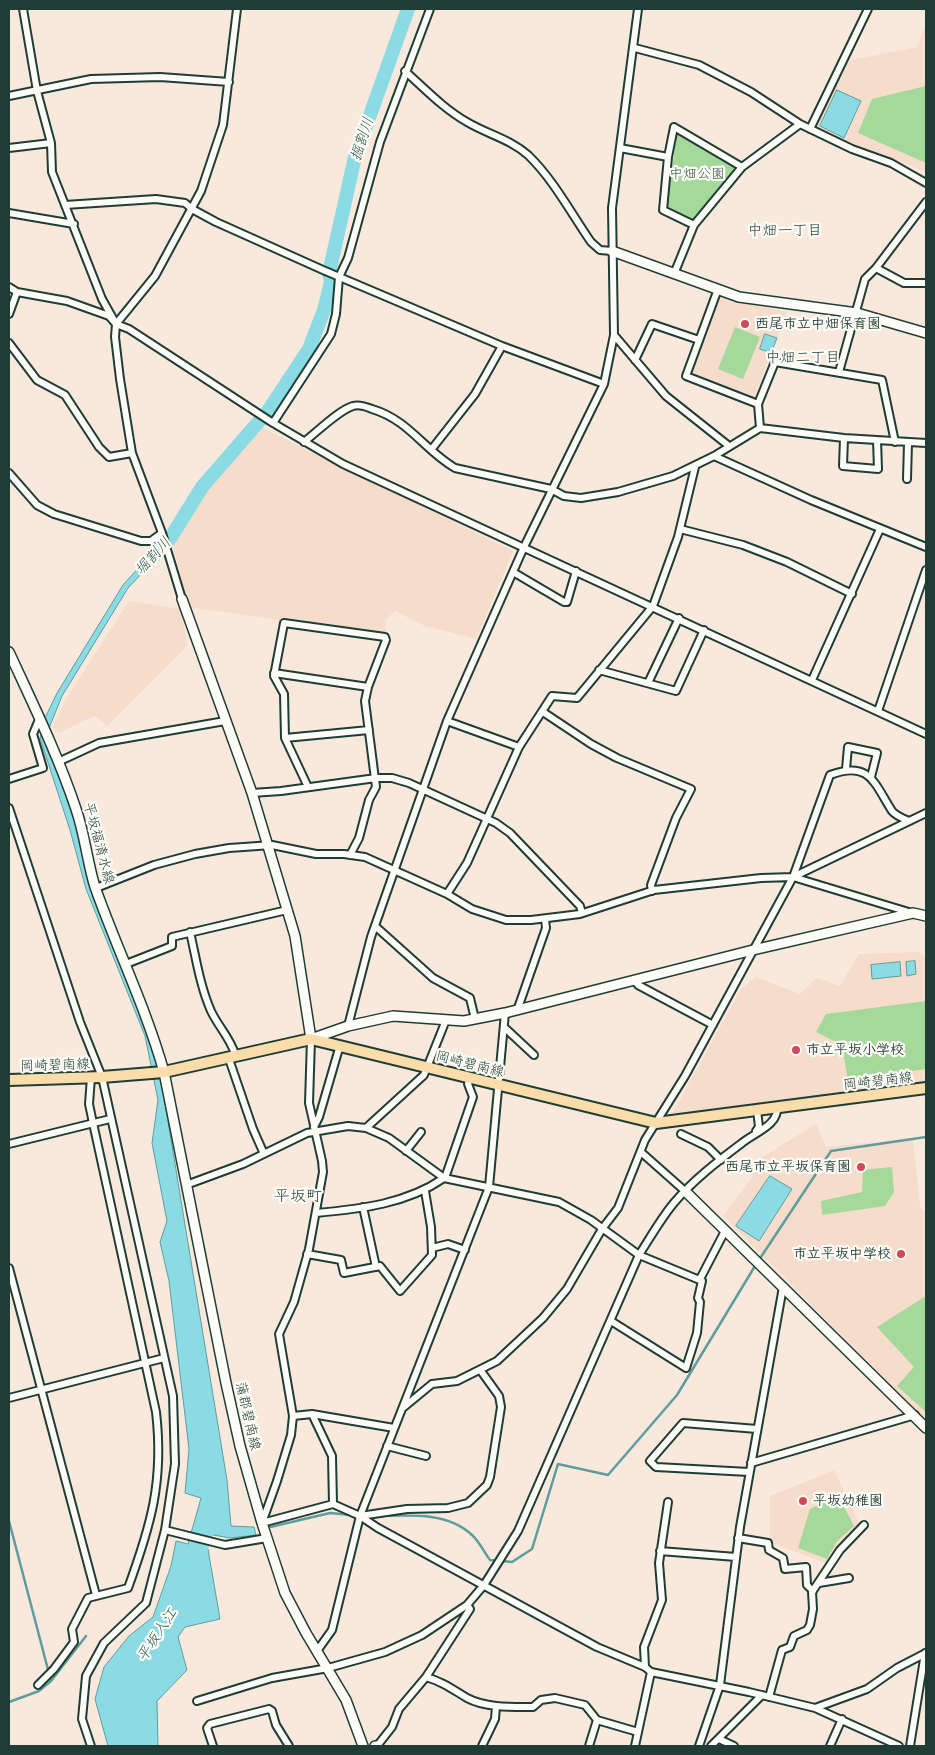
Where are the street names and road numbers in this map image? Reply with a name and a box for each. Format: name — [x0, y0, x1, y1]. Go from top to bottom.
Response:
street label: 平坂福清水線 — [80, 800, 118, 886]
street label: 岡崎碧南線 — [434, 1047, 506, 1081]
street label: 岡崎碧南線 — [20, 1055, 90, 1075]
street label: 岡崎碧南線 — [842, 1068, 914, 1094]
street label: 蒲郡碧南線 — [232, 1380, 264, 1452]

